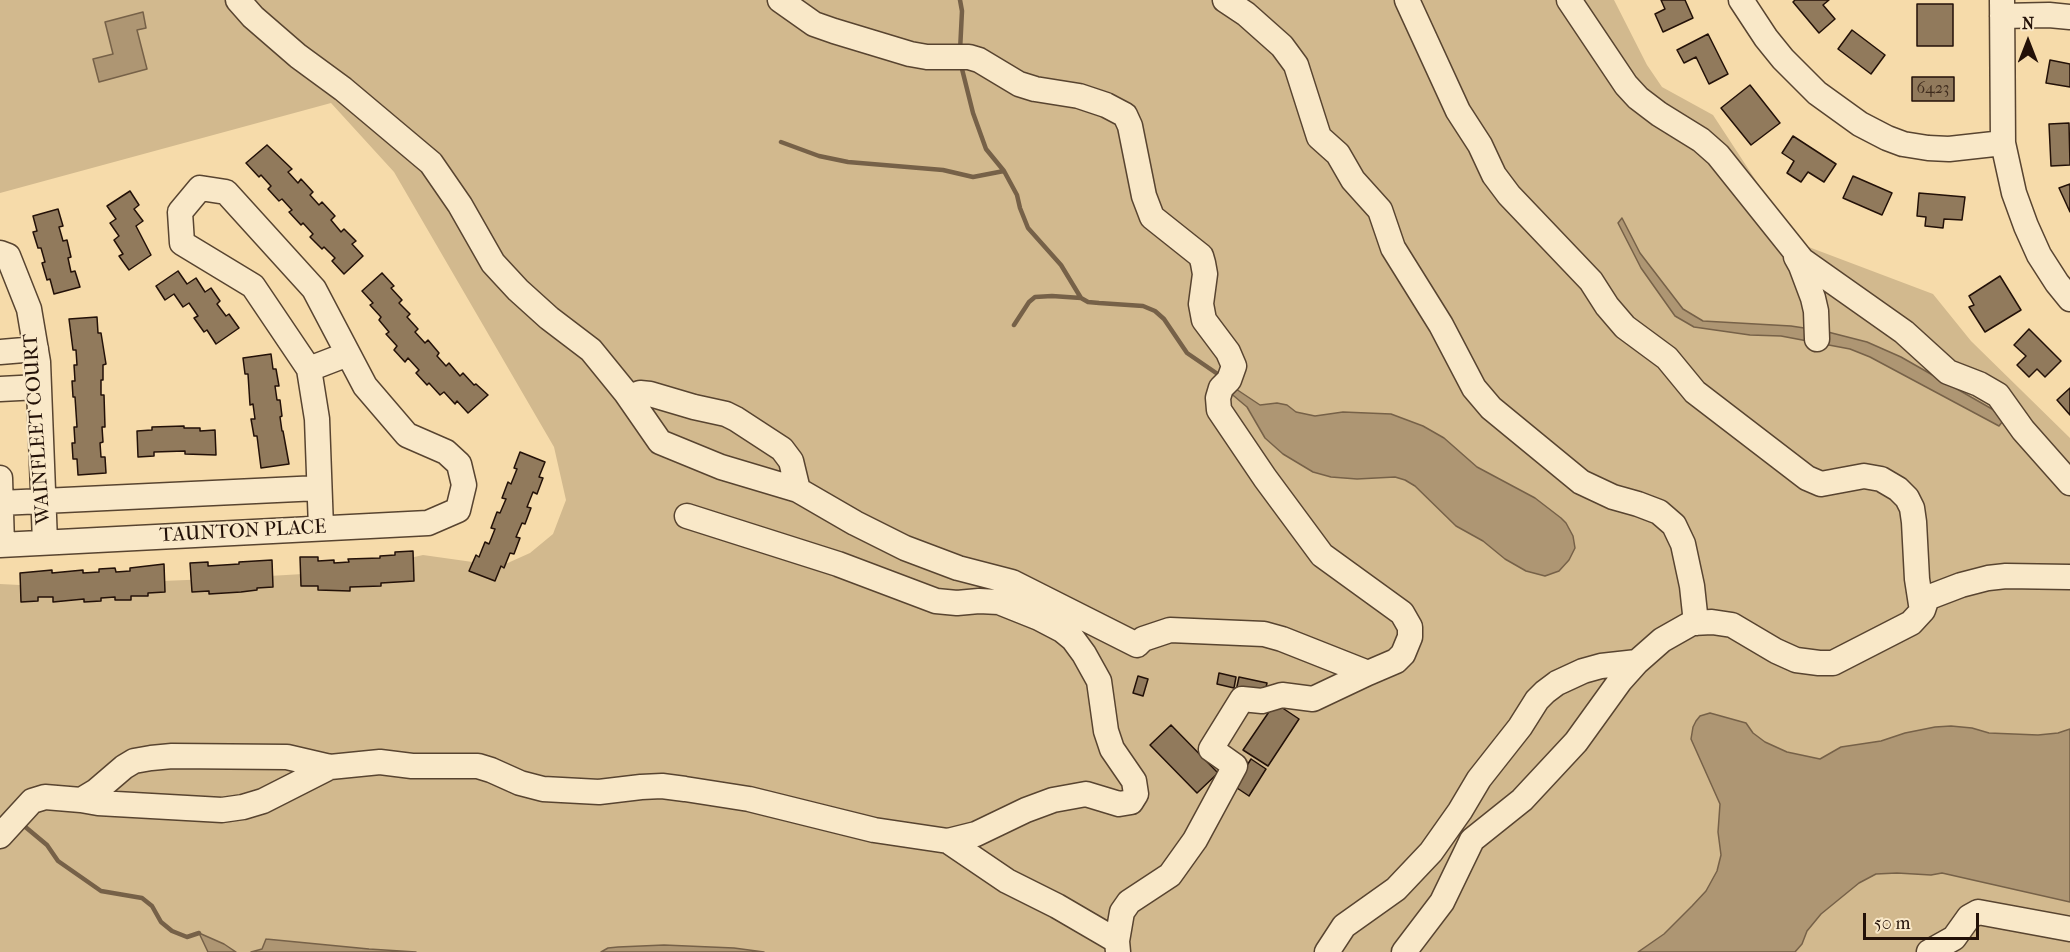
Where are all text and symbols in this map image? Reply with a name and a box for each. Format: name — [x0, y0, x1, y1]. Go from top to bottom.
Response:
north arrow — [1998, 12, 2058, 72]
text: N — [2022, 14, 2034, 33]
house number: 6423 — [1917, 79, 1949, 99]
street label: WAINFLEET COURT — [19, 333, 57, 525]
street label: TAUNTON PLACE — [159, 516, 327, 548]
scale bar — [1866, 901, 1982, 939]
text: 50 m — [1874, 913, 1910, 934]

